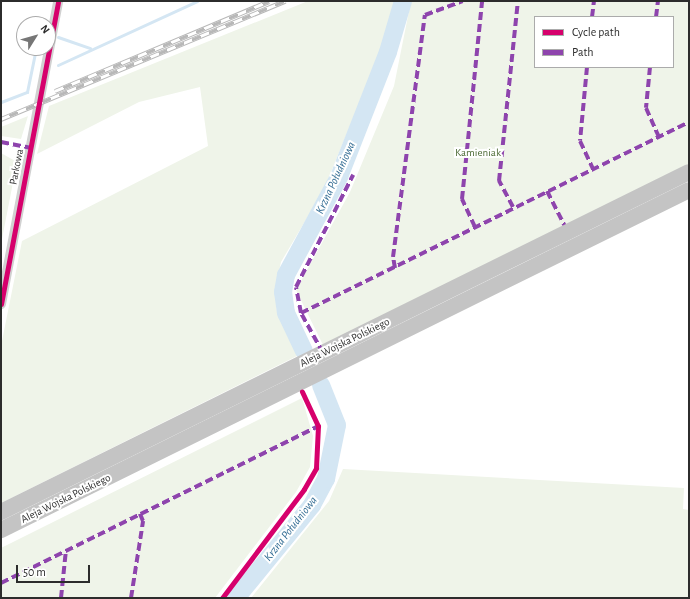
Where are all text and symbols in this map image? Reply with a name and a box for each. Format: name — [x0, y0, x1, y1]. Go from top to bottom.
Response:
north arrow — [16, 16, 56, 56]
legend — [534, 16, 674, 68]
text: N — [38, 23, 52, 35]
text: Cycle path — [572, 26, 620, 38]
text: Path — [572, 46, 594, 58]
water label: Krzna Południowa — [313, 140, 359, 216]
park label: Kamieniak — [455, 146, 501, 160]
street label: Parkowa — [7, 148, 27, 186]
street label: Aleja Wojska Polskiego — [298, 316, 392, 370]
street label: Aleja Wojska Polskiego — [19, 472, 113, 526]
water label: Krzna Południowa — [261, 494, 321, 564]
scale bar — [18, 557, 92, 583]
text: 50 m — [23, 566, 46, 578]

